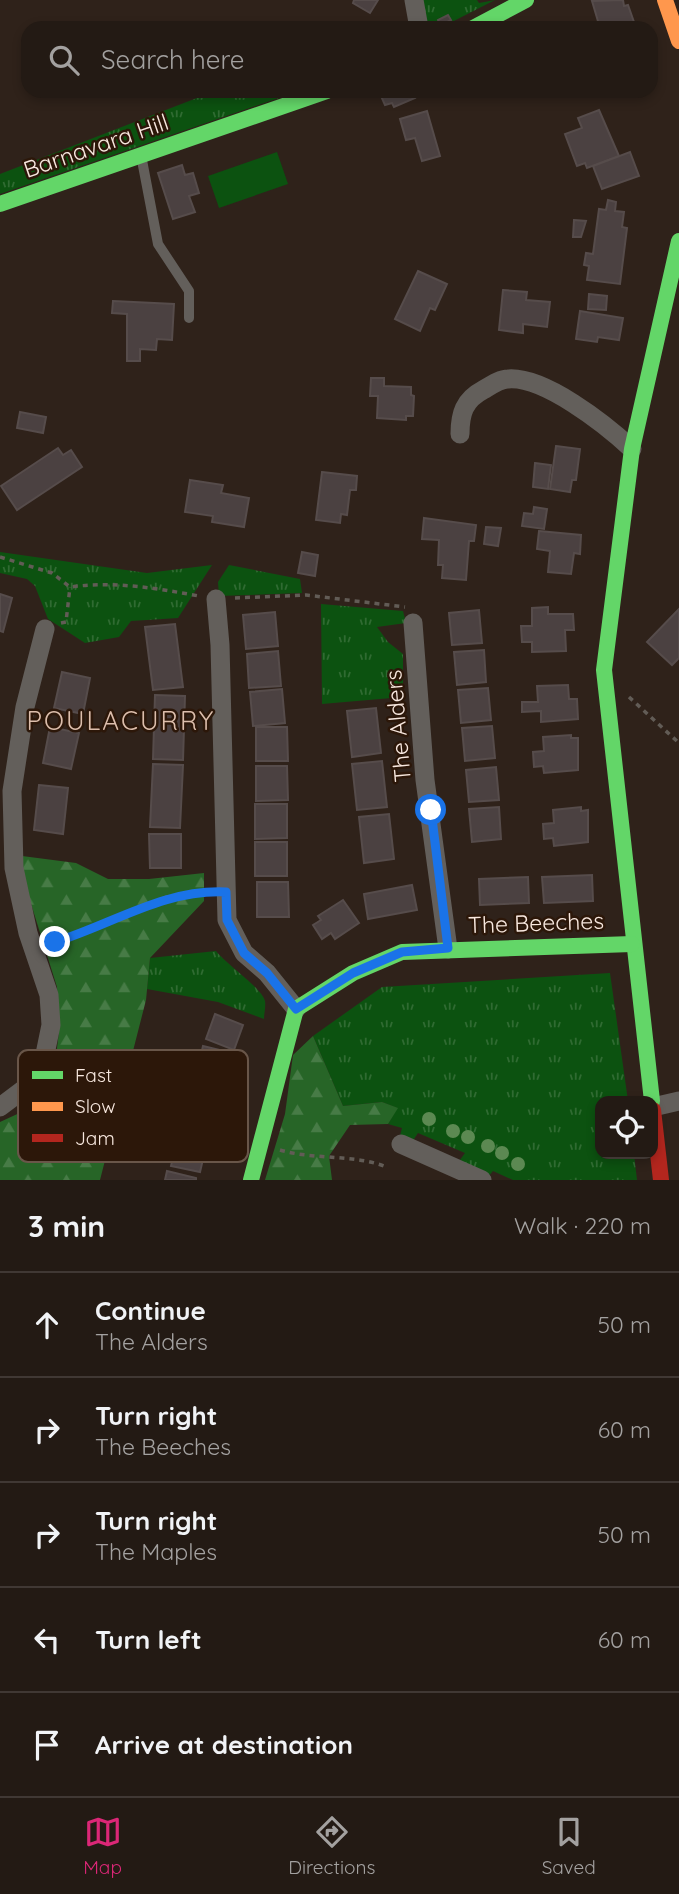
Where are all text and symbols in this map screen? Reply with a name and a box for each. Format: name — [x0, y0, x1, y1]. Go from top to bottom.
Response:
search box — [21, 21, 658, 98]
icon: search — [45, 41, 83, 79]
text: Search here — [101, 43, 245, 76]
street label: Barnavara Hill — [19, 107, 172, 184]
street label: The Alders — [378, 669, 417, 783]
district label: POULACURRY — [27, 704, 215, 737]
route start — [415, 794, 446, 825]
street label: The Beeches — [468, 906, 604, 939]
route end — [39, 926, 70, 957]
legend — [18, 1050, 248, 1162]
text: Fast — [75, 1063, 112, 1087]
text: Slow — [75, 1094, 116, 1118]
map controls — [595, 1096, 658, 1159]
button: locate — [595, 1096, 658, 1159]
text: Jam — [75, 1126, 115, 1150]
text: 3 min — [28, 1207, 105, 1245]
text: Walk · 220 m — [514, 1211, 651, 1240]
text: Continue — [95, 1294, 206, 1327]
icon: ahead — [28, 1306, 66, 1344]
text: 50 m — [598, 1310, 651, 1339]
text: The Alders — [95, 1327, 208, 1356]
text: Turn right — [95, 1399, 217, 1432]
icon: right — [28, 1411, 66, 1449]
text: 60 m — [598, 1415, 651, 1444]
text: The Beeches — [95, 1432, 231, 1461]
text: Turn right — [95, 1504, 217, 1537]
icon: right — [28, 1516, 66, 1554]
text: 50 m — [598, 1520, 651, 1549]
text: The Maples — [95, 1537, 217, 1566]
icon: left — [28, 1621, 66, 1659]
text: Turn left — [95, 1623, 202, 1656]
text: 60 m — [598, 1625, 651, 1654]
icon: arrive — [28, 1726, 66, 1764]
text: Arrive at destination — [95, 1728, 353, 1761]
tab: Map — [83, 1813, 122, 1879]
tab: Directions — [288, 1813, 375, 1879]
tab: Saved — [542, 1813, 596, 1879]

